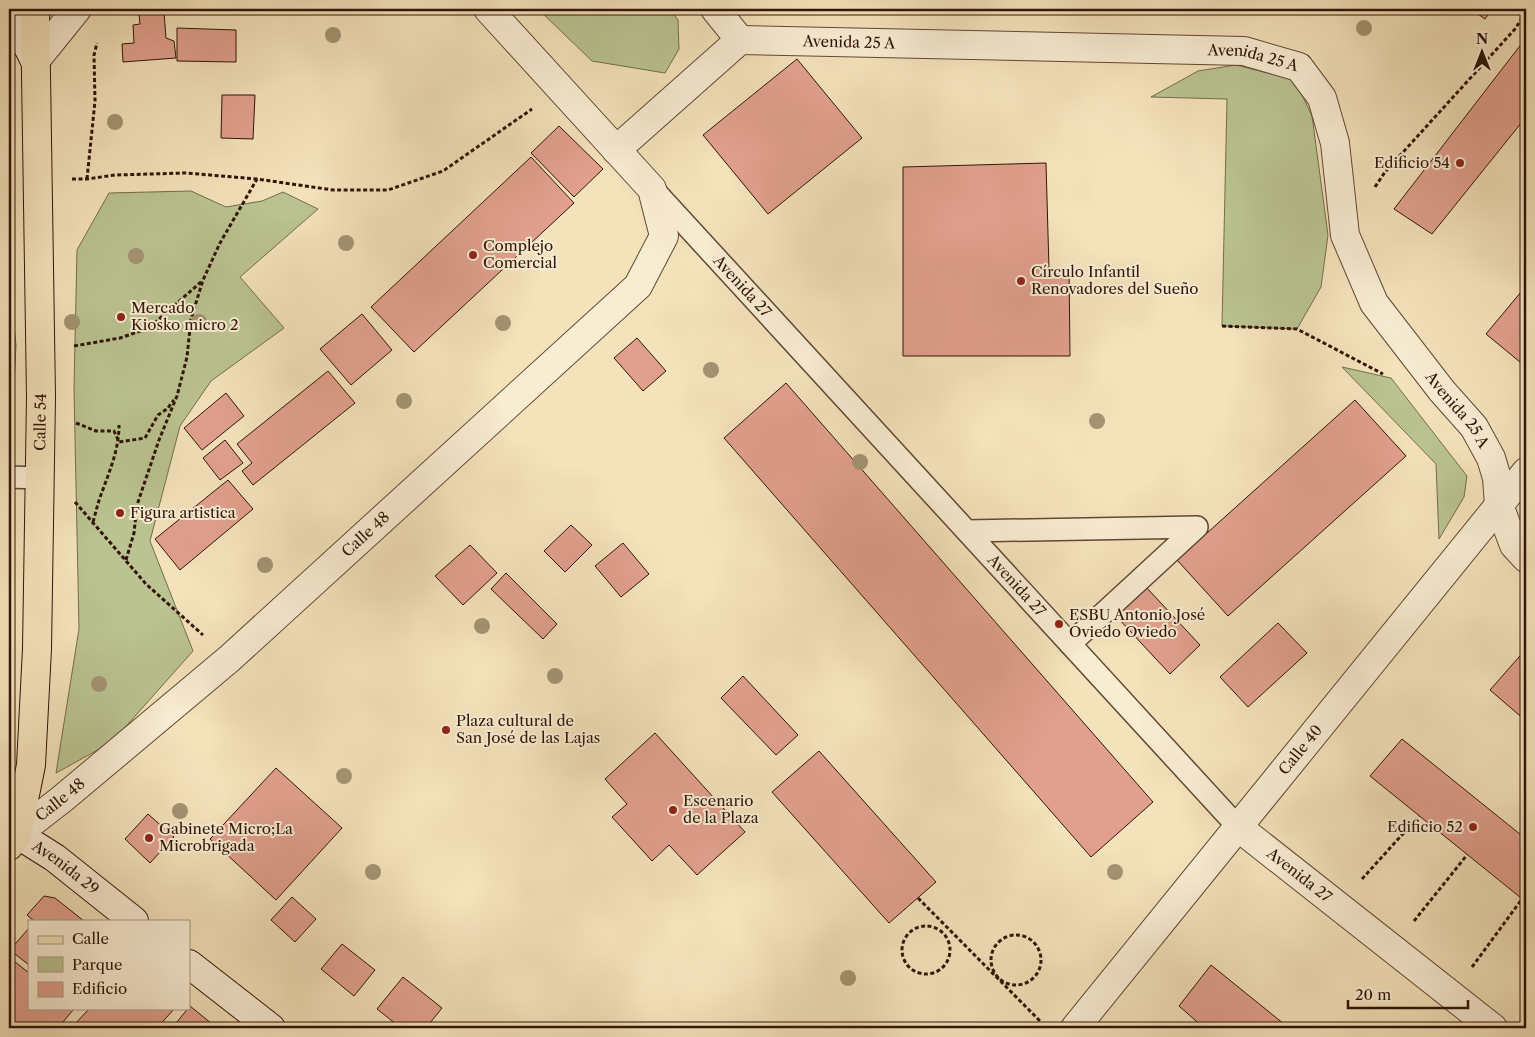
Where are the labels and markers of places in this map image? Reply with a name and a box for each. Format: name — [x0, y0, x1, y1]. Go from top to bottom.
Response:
place label: Edificio 54 — [1374, 153, 1450, 172]
marker: Edificio 54 — [1454, 157, 1466, 169]
place label: Complejo Comercial — [483, 236, 558, 272]
marker: Complejo Comercial — [467, 249, 479, 261]
place label: Círculo Infantil Renovadores del Sueño — [1031, 262, 1198, 298]
marker: Círculo Infantil Renovadores del Sueño — [1015, 275, 1027, 287]
place label: Mercado Kiosko micro 2 — [131, 298, 239, 334]
marker: Mercado Kiosko micro 2 — [115, 311, 127, 323]
place label: Figura artistica — [130, 503, 236, 522]
marker: Figura artistica — [114, 507, 126, 519]
place label: ESBU Antonio José Oviedo Oviedo — [1069, 605, 1205, 641]
marker: ESBU Antonio José Oviedo Oviedo — [1053, 618, 1065, 630]
place label: Plaza cultural de San José de las Lajas — [456, 711, 600, 747]
marker: Plaza cultural de San José de las Lajas — [440, 724, 452, 736]
place label: Escenario de la Plaza — [683, 791, 759, 827]
marker: Escenario de la Plaza — [667, 804, 679, 816]
place label: Edificio 52 — [1387, 817, 1463, 836]
place label: Gabinete Micro;La Microbrigada — [159, 819, 293, 855]
marker: Edificio 52 — [1467, 821, 1479, 833]
marker: Gabinete Micro;La Microbrigada — [143, 832, 155, 844]

